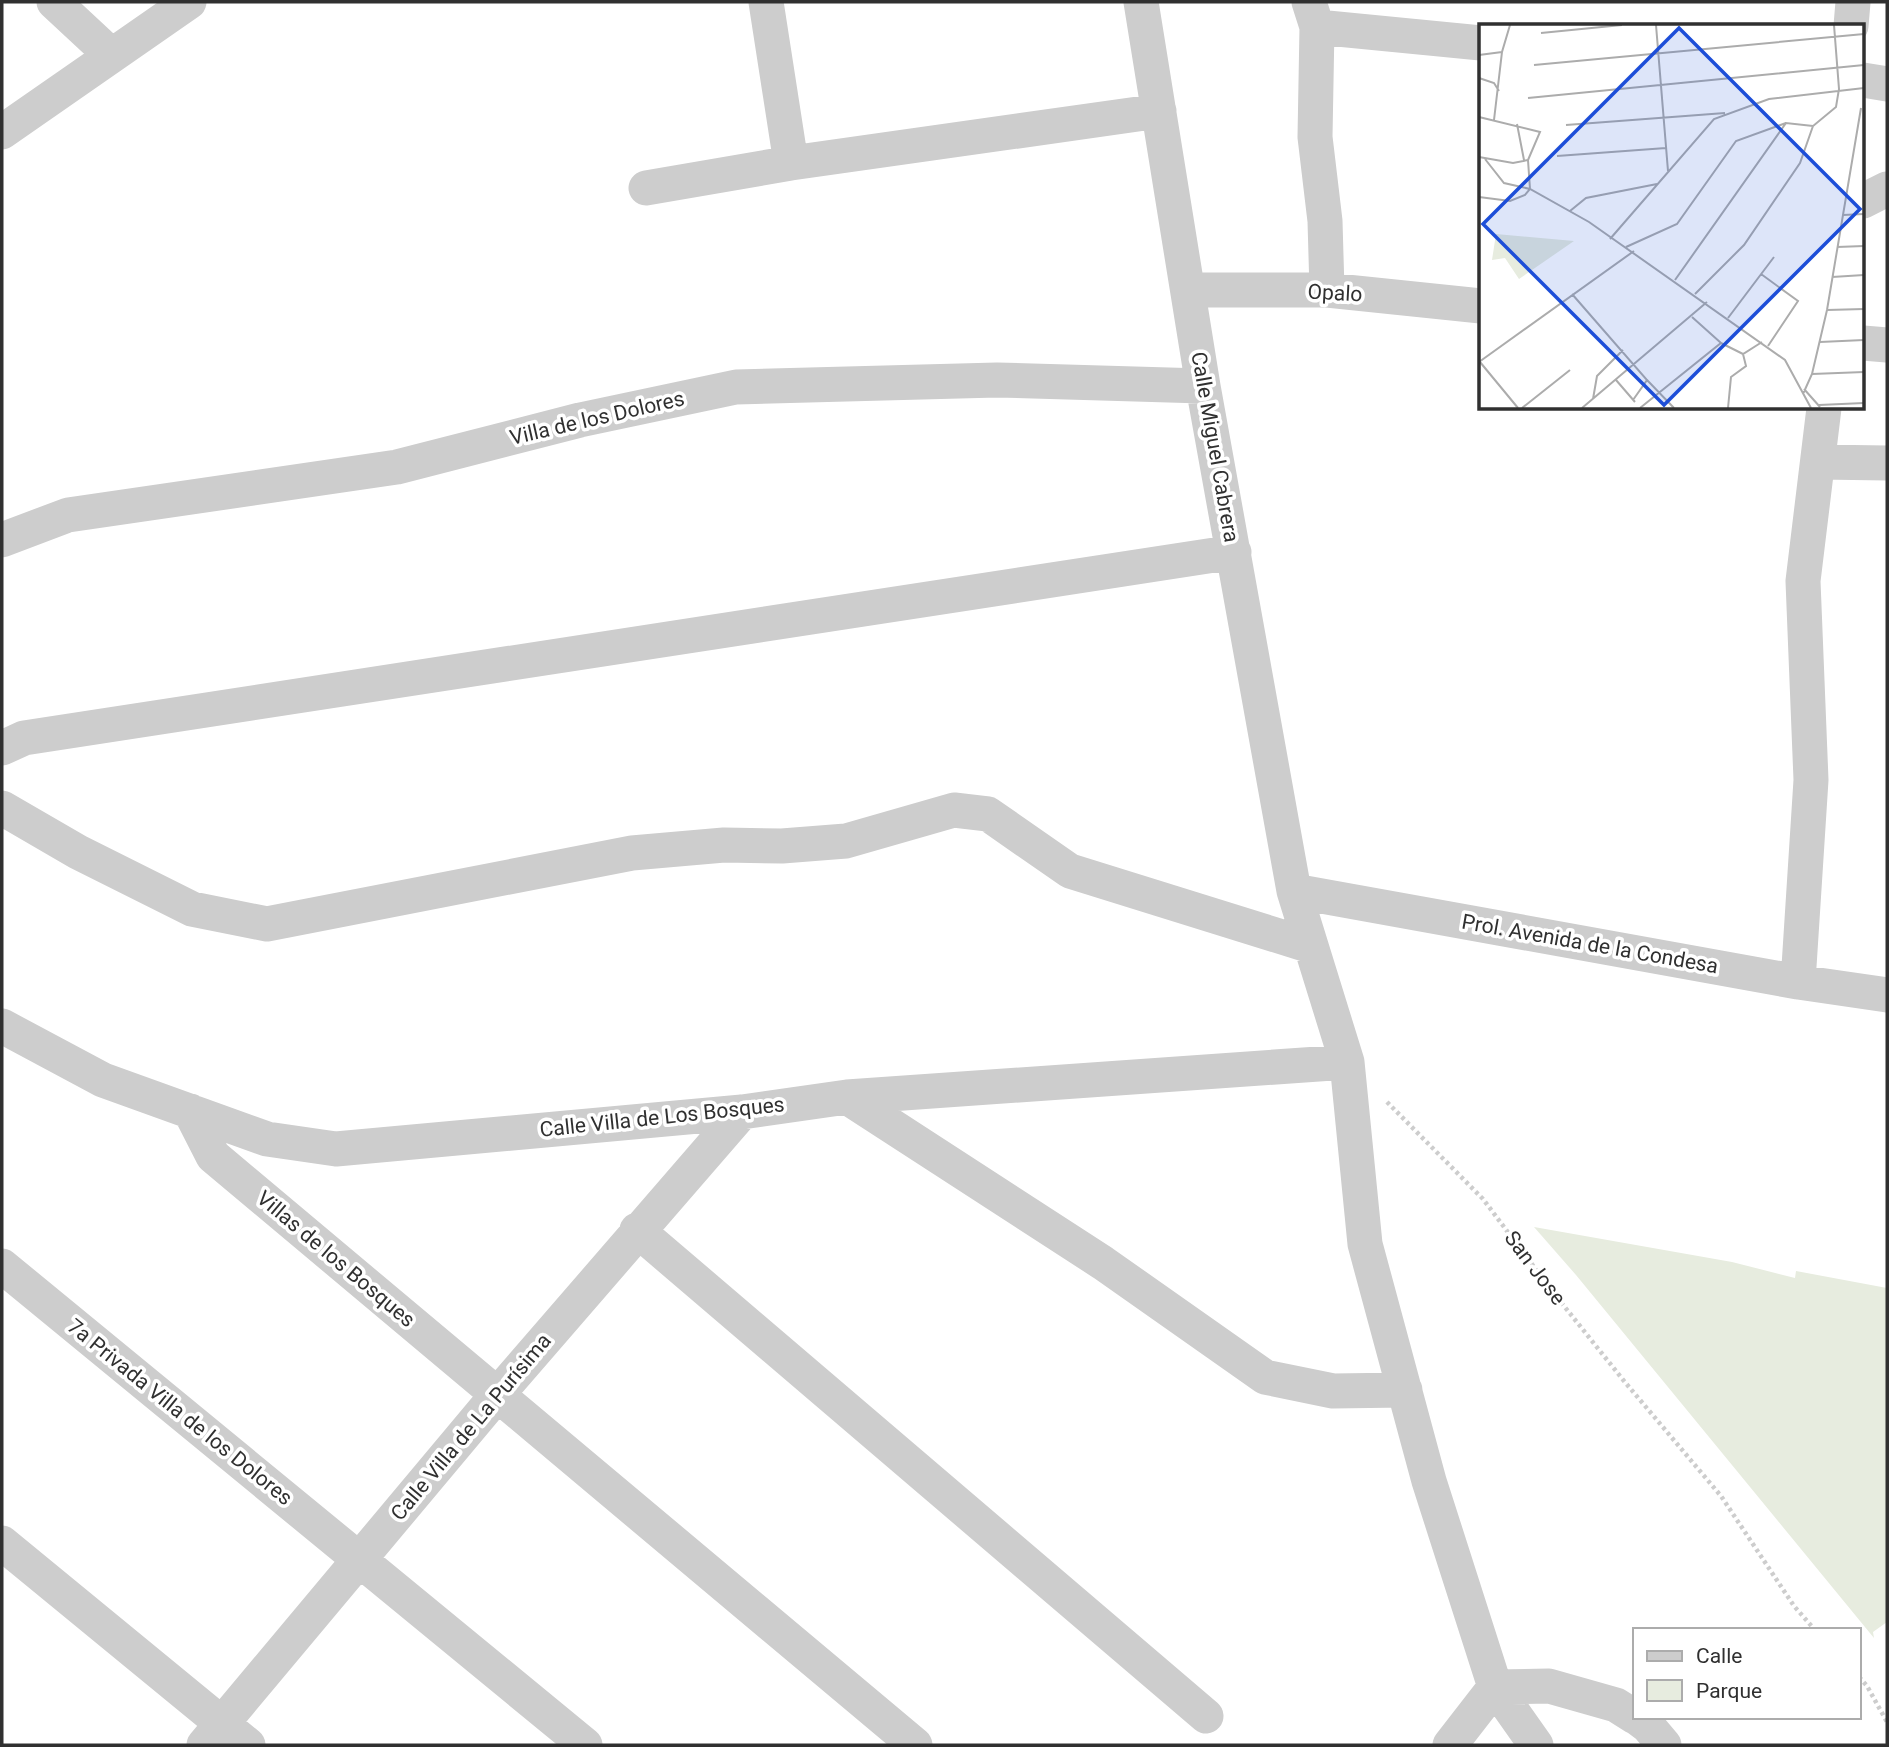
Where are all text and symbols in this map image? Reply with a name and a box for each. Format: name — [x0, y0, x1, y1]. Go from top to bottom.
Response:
inset map — [1479, 24, 1864, 410]
street label: Opalo — [1307, 280, 1363, 306]
street label: Calle Miguel Cabrera — [1186, 350, 1244, 544]
street label: Villa de los Dolores — [507, 386, 687, 450]
street label: Prol. Avenida de la Condesa — [1460, 910, 1720, 978]
street label: Calle Villa de Los Bosques — [538, 1092, 786, 1142]
street label: Villas de los Bosques — [252, 1186, 420, 1332]
street label: San Jose — [1499, 1226, 1571, 1310]
street label: 7a Privada Villa de los Dolores — [63, 1314, 297, 1510]
street label: Calle Villa de La Purísima — [386, 1329, 556, 1525]
legend — [1633, 1628, 1861, 1719]
text: Calle — [1696, 1644, 1742, 1668]
text: Parque — [1696, 1679, 1762, 1703]

